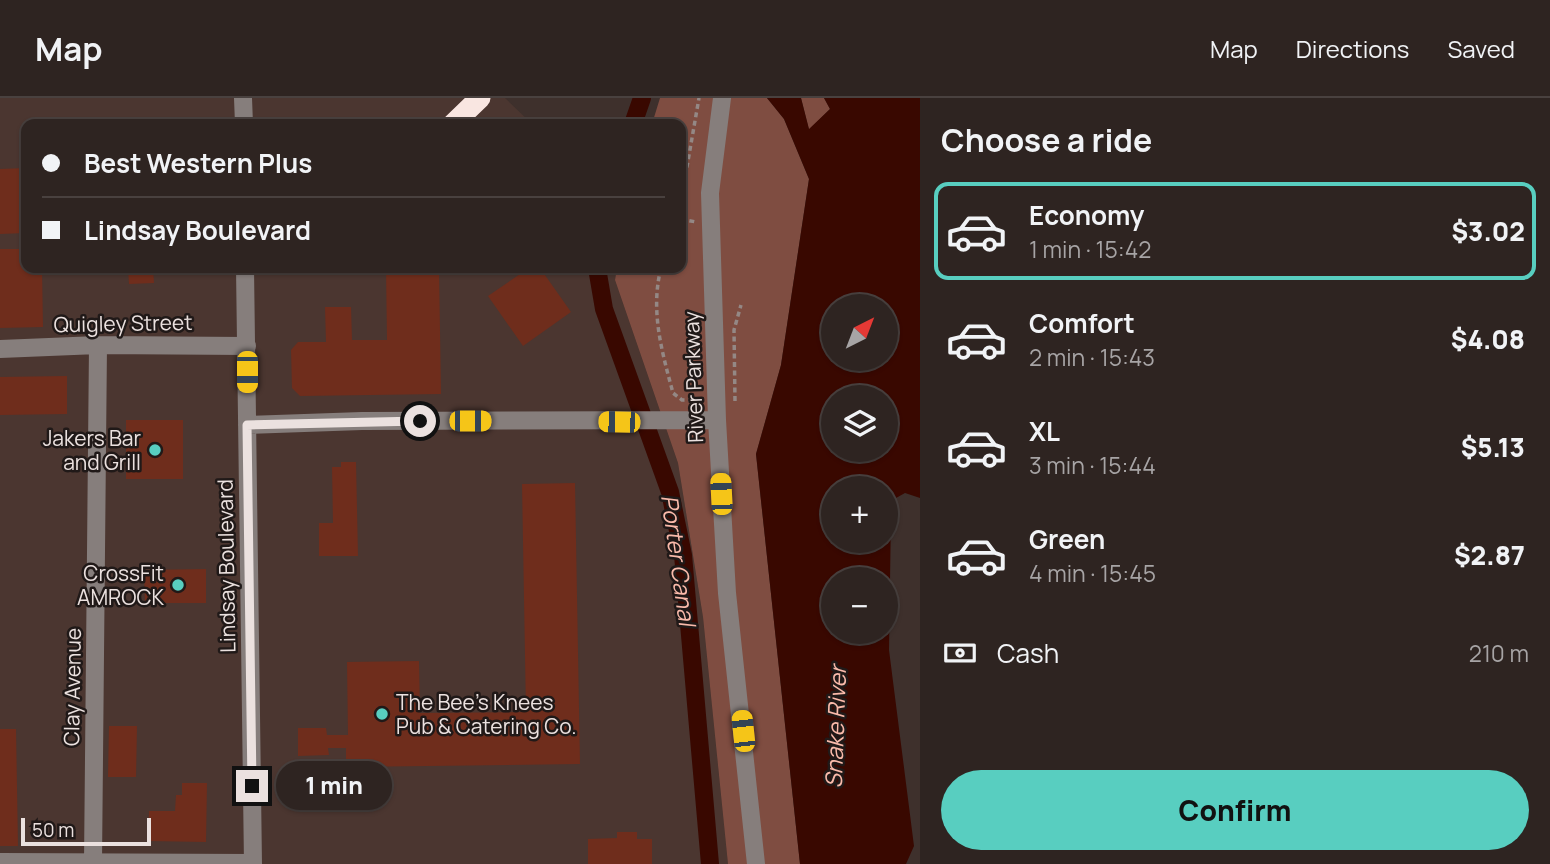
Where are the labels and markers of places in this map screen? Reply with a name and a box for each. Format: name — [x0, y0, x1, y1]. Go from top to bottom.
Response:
place label: Jakers Bar and Grill — [43, 424, 141, 476]
marker: Jakers Bar and Grill — [147, 442, 163, 458]
place label: CrossFit AMROCK — [77, 559, 165, 611]
marker: CrossFit AMROCK — [170, 577, 186, 593]
place label: The Bee's Knees Pub & Catering Co. — [396, 688, 577, 740]
marker: The Bee's Knees Pub & Catering Co. — [374, 706, 390, 722]

